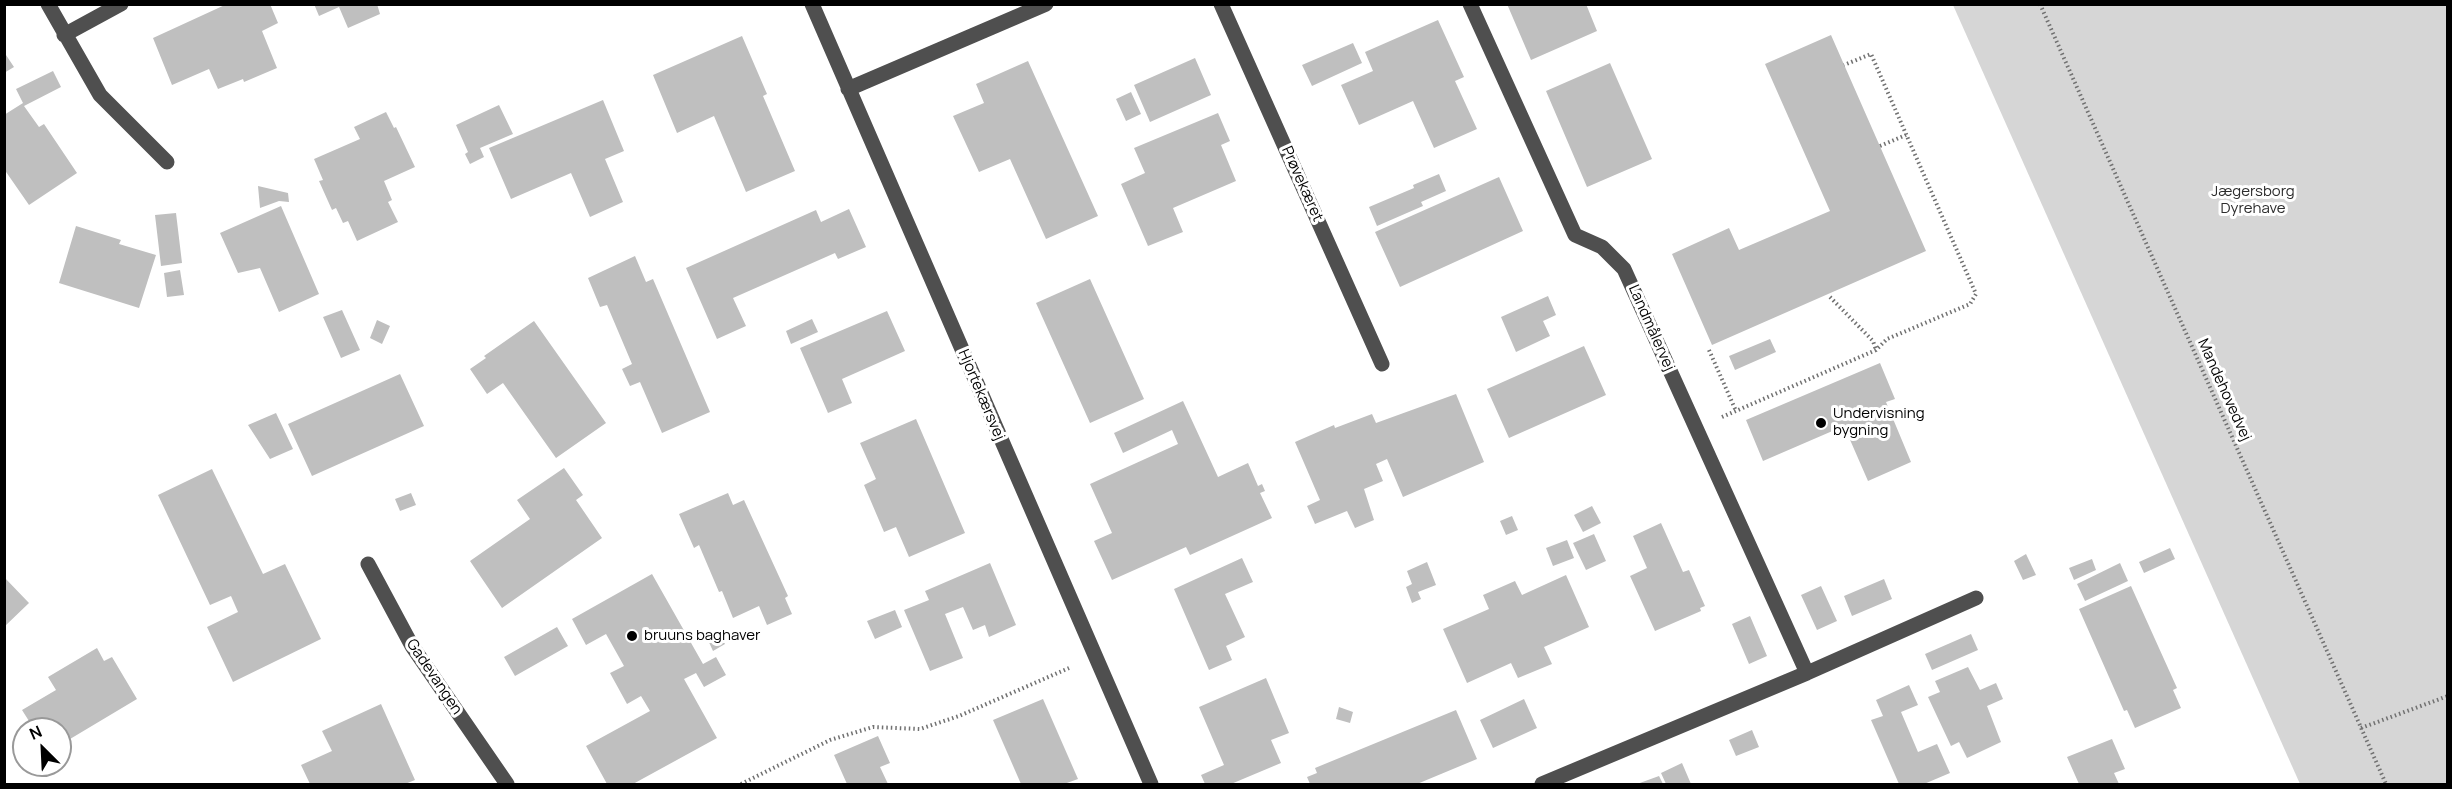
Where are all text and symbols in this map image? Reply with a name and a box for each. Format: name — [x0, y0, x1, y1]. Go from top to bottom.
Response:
street label: Prøvekæret — [1277, 144, 1327, 224]
park label: Jægersborg Dyrehave — [2211, 183, 2295, 218]
street label: Landmålervej — [1624, 282, 1678, 374]
street label: Mandehovedvej — [2193, 336, 2255, 444]
street label: Hjortekærsvej — [954, 347, 1008, 443]
place label: Undervisning bygning — [1833, 405, 1925, 440]
marker: Undervisning bygning — [1814, 416, 1828, 430]
place label: bruuns baghaver — [644, 627, 760, 645]
marker: bruuns baghaver — [625, 629, 639, 643]
street label: Gadevangen — [402, 636, 466, 718]
north arrow — [12, 717, 72, 777]
text: N — [26, 720, 45, 745]

